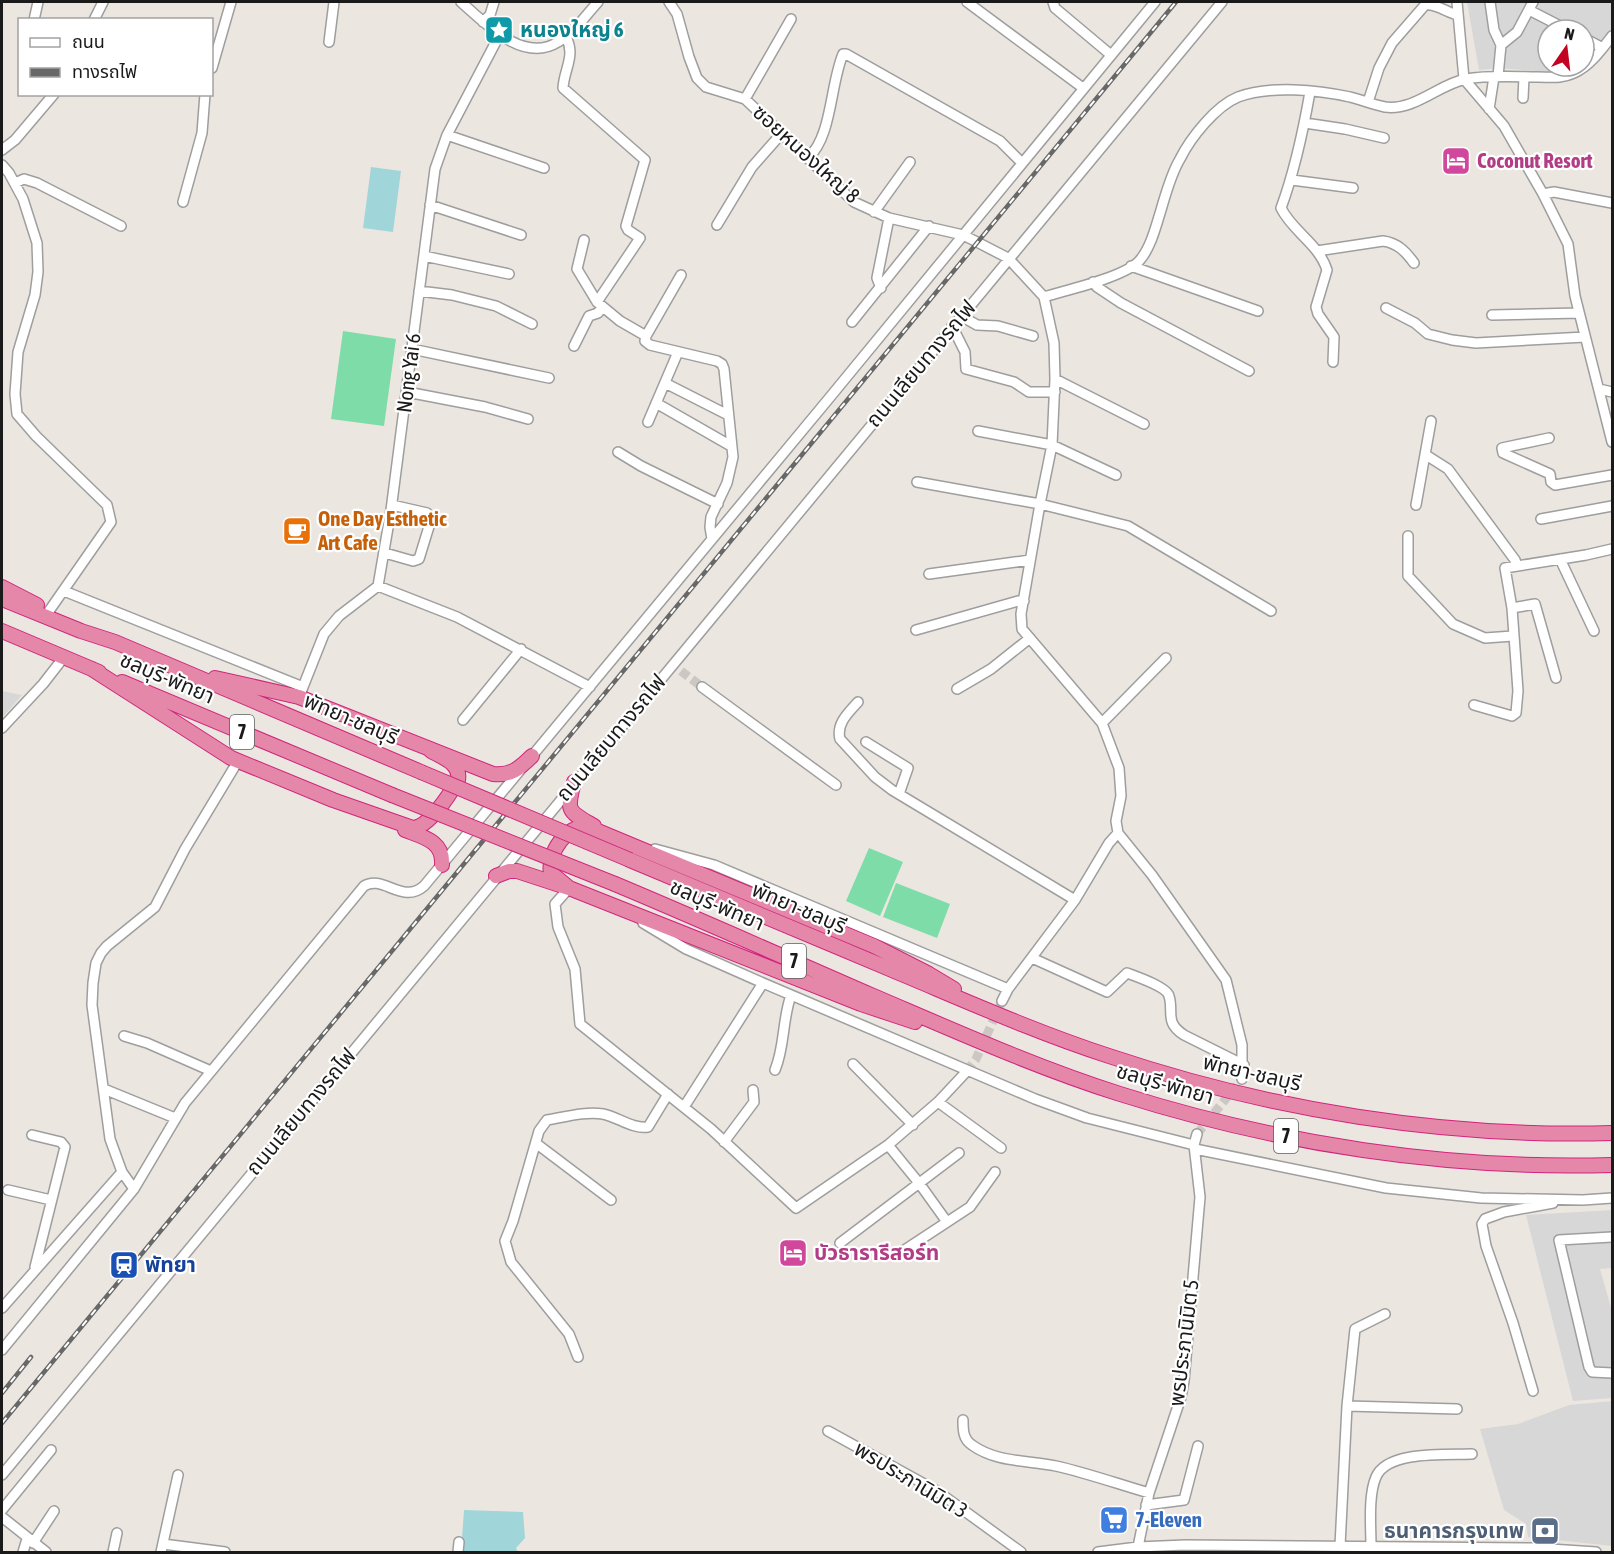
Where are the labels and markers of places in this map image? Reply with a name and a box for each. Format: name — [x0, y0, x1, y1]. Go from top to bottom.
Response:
place icon: หนองใหญ่ 6 — [483, 14, 515, 46]
place label: หนองใหญ่ 6 — [520, 17, 624, 41]
hotel icon: Coconut Resort — [1440, 145, 1472, 177]
place label: Coconut Resort — [1477, 148, 1593, 172]
place label: One Day Esthetic Art Cafe — [317, 506, 447, 554]
cafe icon: One Day Esthetic Art Cafe — [281, 515, 313, 547]
hotel icon: บัวธารารีสอร์ท — [777, 1237, 809, 1269]
place label: บัวธารารีสอร์ท — [814, 1240, 939, 1264]
station icon: พัทยา — [108, 1249, 140, 1281]
place label: พัทยา — [145, 1252, 196, 1276]
supermarket icon: 7-Eleven — [1098, 1504, 1130, 1536]
place label: 7-Eleven — [1135, 1507, 1202, 1531]
bank icon: ธนาคารกรุงเทพ — [1529, 1515, 1561, 1547]
place label: ธนาคารกรุงเทพ — [1384, 1518, 1524, 1544]

